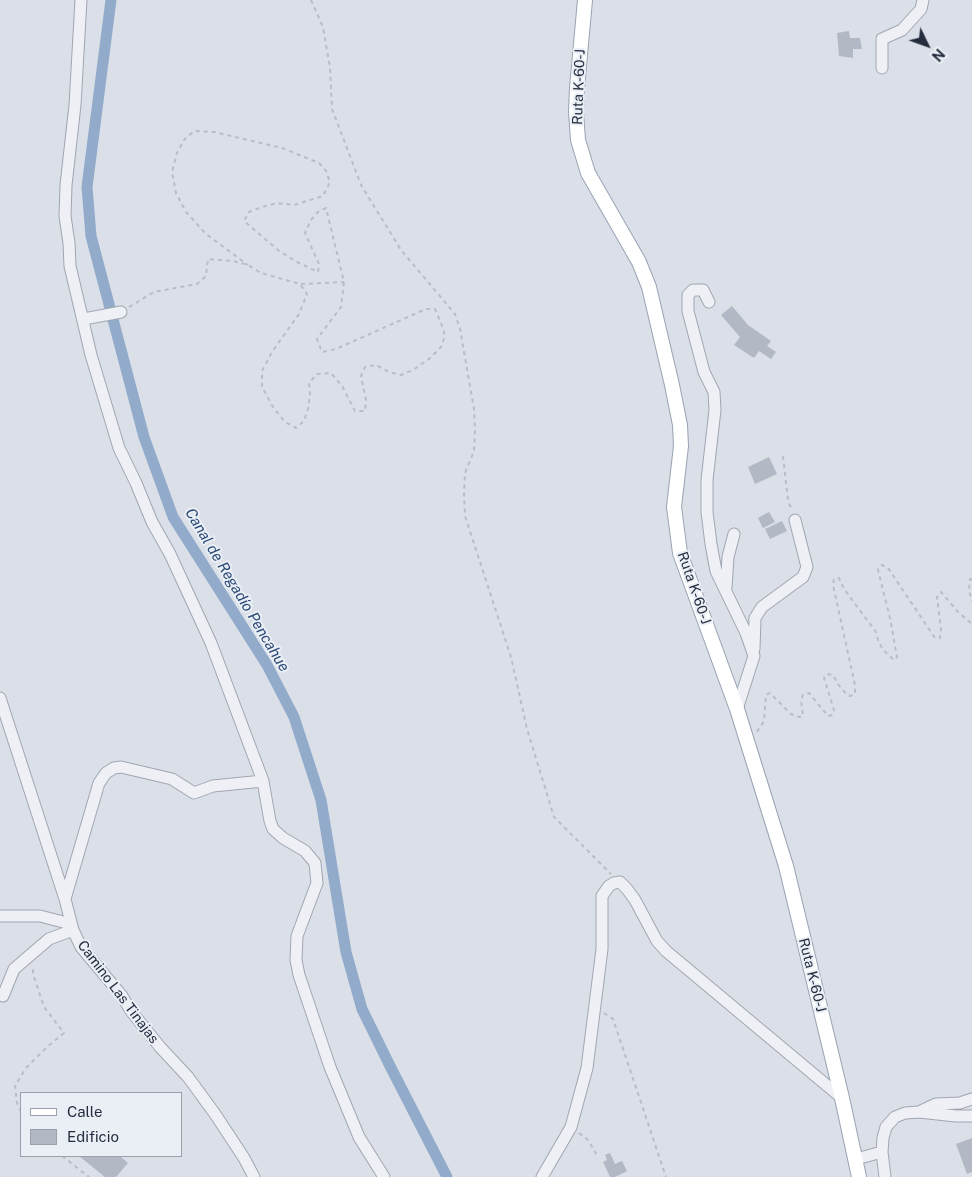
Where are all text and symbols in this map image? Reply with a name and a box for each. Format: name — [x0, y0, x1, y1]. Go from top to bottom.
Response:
north arrow — [902, 20, 952, 70]
text: N — [929, 46, 948, 64]
street label: Ruta K-60-J — [569, 49, 589, 125]
water label: Canal de Regadío Pencahue — [181, 505, 293, 675]
street label: Ruta K-60-J — [674, 550, 714, 626]
street label: Ruta K-60-J — [795, 936, 829, 1014]
street label: Camino Las Tinajas — [74, 937, 162, 1047]
legend — [20, 1092, 182, 1157]
text: Calle — [67, 1103, 103, 1120]
text: Edificio — [67, 1128, 119, 1145]

